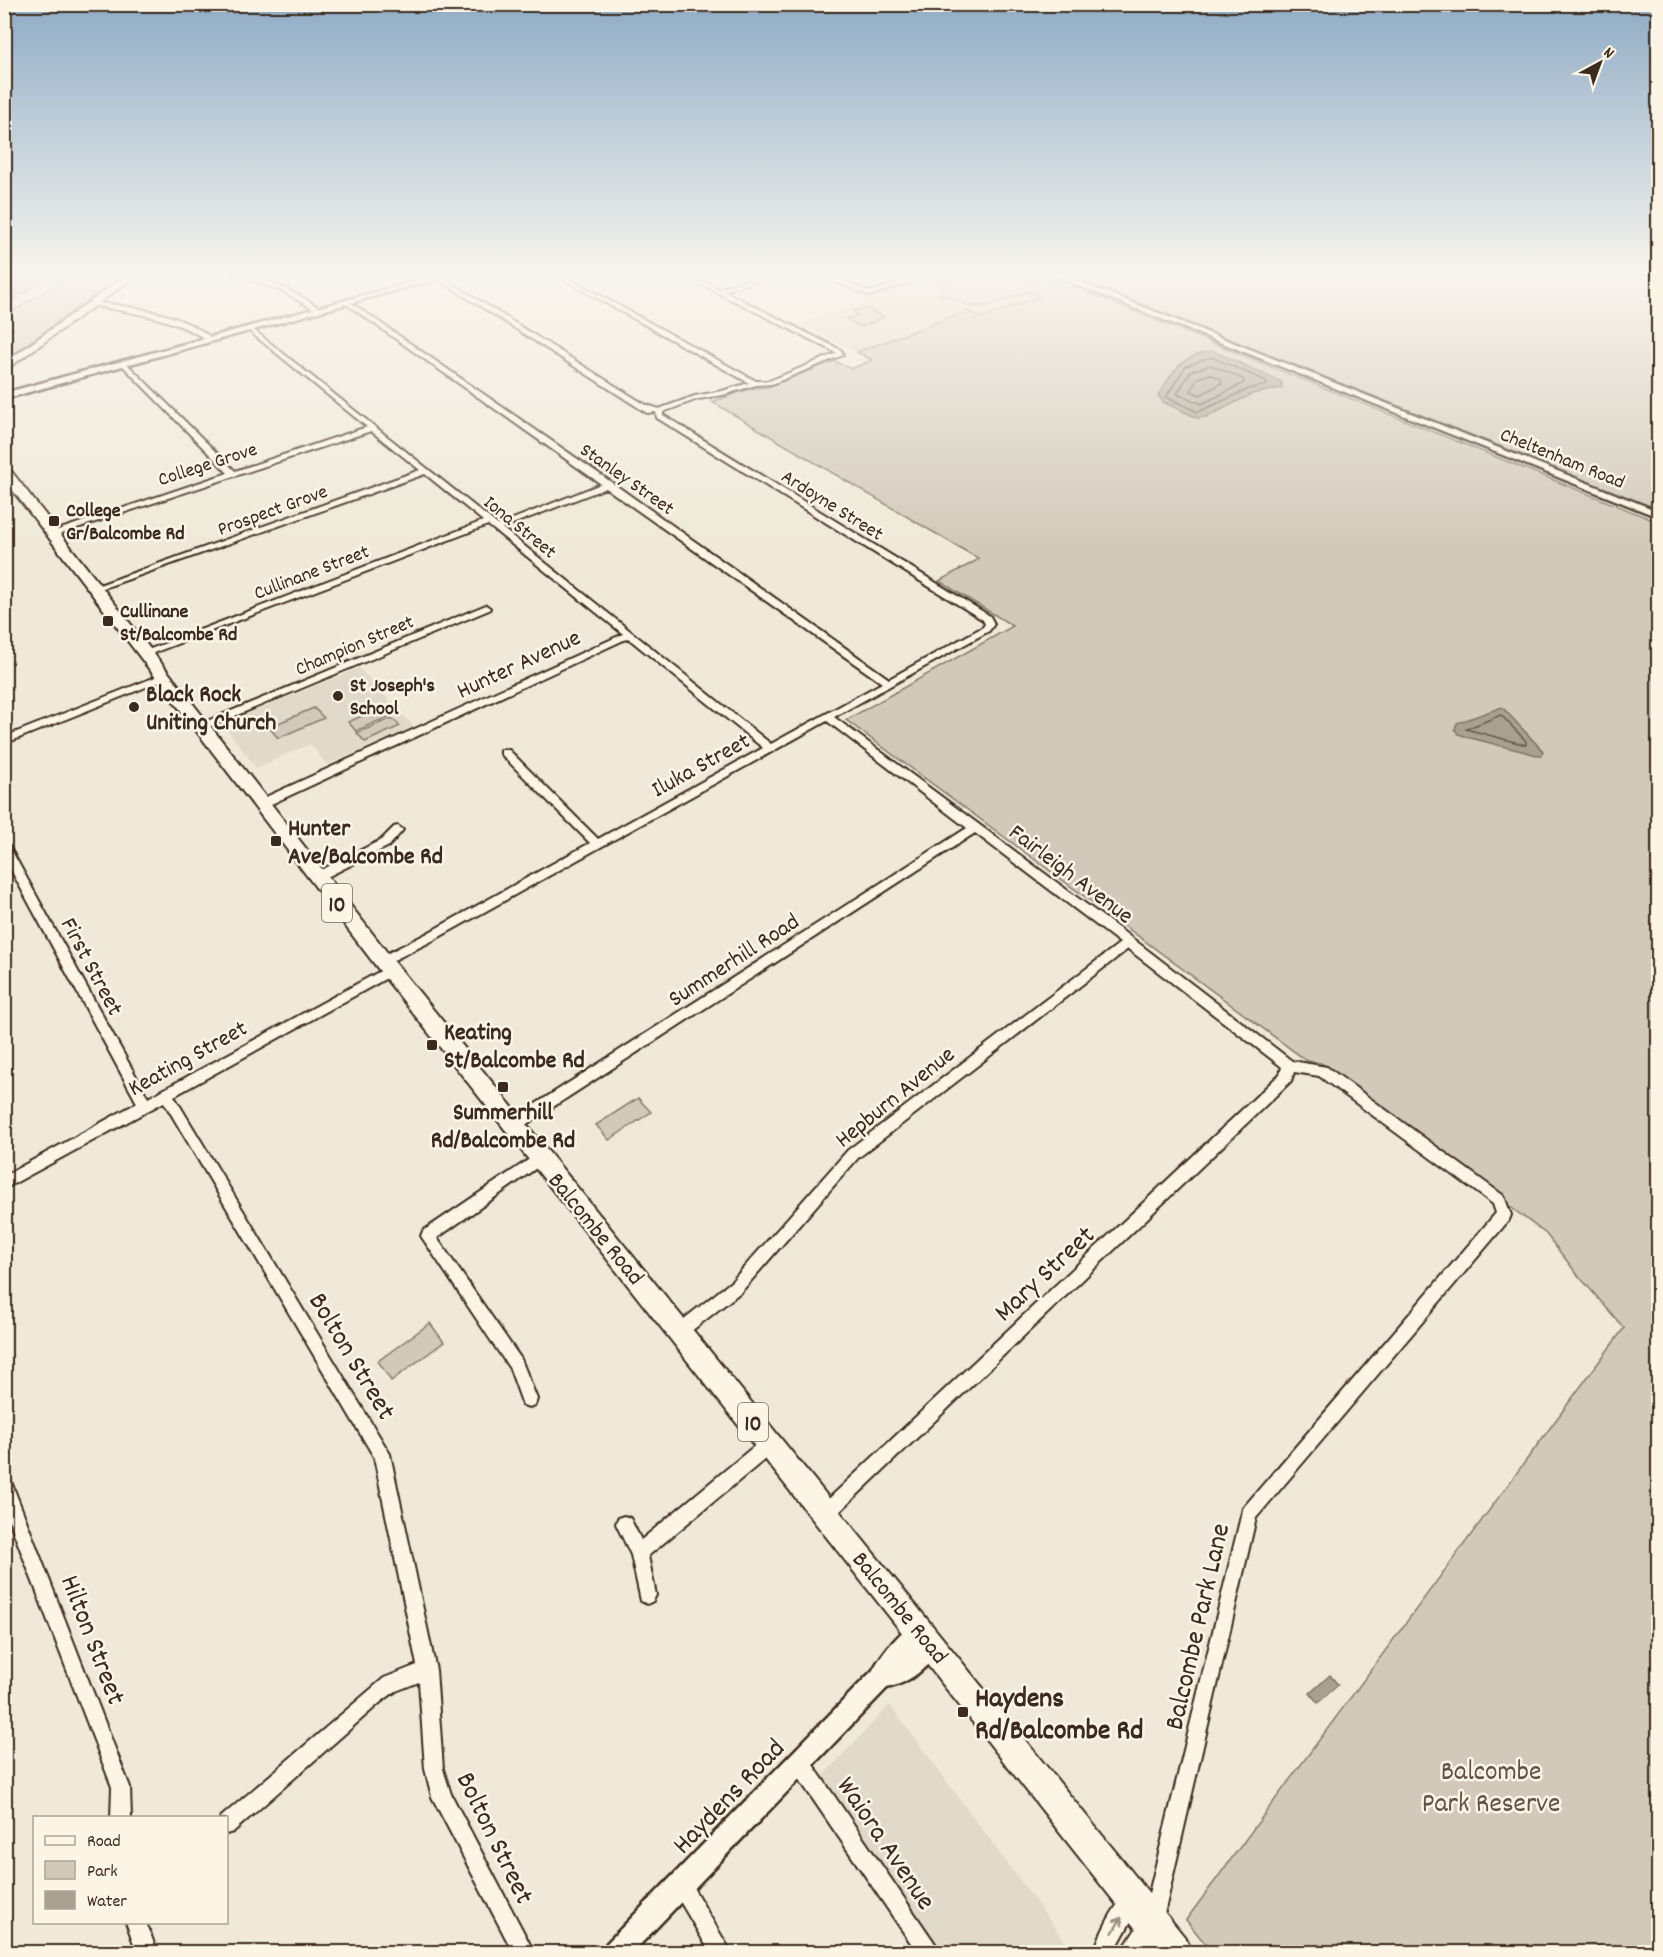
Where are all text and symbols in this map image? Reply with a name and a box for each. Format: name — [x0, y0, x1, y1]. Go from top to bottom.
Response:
north arrow — [1570, 33, 1630, 93]
text: N — [1598, 42, 1619, 65]
street label: Cheltenham Road — [1495, 422, 1628, 498]
street label: College Grove — [155, 437, 261, 495]
street label: Stanley Street — [573, 438, 679, 523]
street label: Ardoyne Street — [775, 464, 888, 549]
street label: Prospect Grove — [214, 479, 332, 545]
street label: Iona Street — [477, 490, 562, 567]
place label: College Gr/Balcombe Rd — [66, 498, 185, 549]
marker: College Gr/Balcombe Rd — [47, 514, 61, 528]
street label: Cullinane Street — [250, 539, 374, 609]
place label: Cullinane St/Balcombe Rd — [120, 599, 237, 650]
street label: Champion Street — [292, 609, 419, 684]
marker: Cullinane St/Balcombe Rd — [101, 614, 115, 628]
street label: Hunter Avenue — [452, 622, 587, 709]
place label: St Joseph's School — [350, 673, 435, 724]
place label: Black Rock Uniting Church — [146, 679, 276, 741]
marker: St Joseph's School — [331, 689, 345, 703]
marker: Black Rock Uniting Church — [127, 700, 141, 714]
street label: Iluka Street — [646, 725, 757, 808]
place label: Hunter Ave/Balcombe Rd — [288, 813, 443, 875]
street label: Fairleigh Avenue — [1001, 817, 1140, 934]
marker: Hunter Ave/Balcombe Rd — [269, 834, 283, 848]
road number: 10 — [322, 884, 352, 922]
street label: Summerhill Road — [662, 906, 807, 1017]
street label: First Street — [50, 912, 130, 1023]
street label: Keating Street — [123, 1013, 254, 1106]
place label: Keating St/Balcombe Rd — [444, 1017, 585, 1079]
marker: Keating St/Balcombe Rd — [425, 1038, 439, 1052]
street label: Hepburn Avenue — [829, 1039, 963, 1157]
marker: Summerhill Rd/Balcombe Rd — [496, 1080, 510, 1094]
place label: Summerhill Rd/Balcombe Rd — [431, 1097, 575, 1159]
street label: Balcombe Road — [539, 1166, 651, 1294]
street label: Mary Street — [987, 1218, 1106, 1333]
street label: Bolton Street — [296, 1286, 404, 1429]
road number: 10 — [738, 1403, 768, 1441]
street label: Balcombe Park Lane — [1157, 1520, 1243, 1734]
street label: Balcombe Road — [843, 1545, 955, 1673]
street label: Hilton Street — [47, 1570, 133, 1712]
place label: Haydens Rd/Balcombe Rd — [975, 1681, 1143, 1753]
marker: Haydens Rd/Balcombe Rd — [956, 1705, 970, 1719]
street label: Haydens Road — [665, 1731, 796, 1866]
park label: Balcombe Park Reserve — [1422, 1754, 1560, 1826]
street label: Bolton Street — [443, 1766, 542, 1912]
street label: Waiora Avenue — [824, 1770, 943, 1920]
legend — [33, 1816, 228, 1924]
text: Road — [87, 1830, 121, 1855]
text: Park — [87, 1860, 118, 1885]
text: Water — [87, 1890, 127, 1915]
one-way arrow — [1111, 1917, 1123, 1934]

